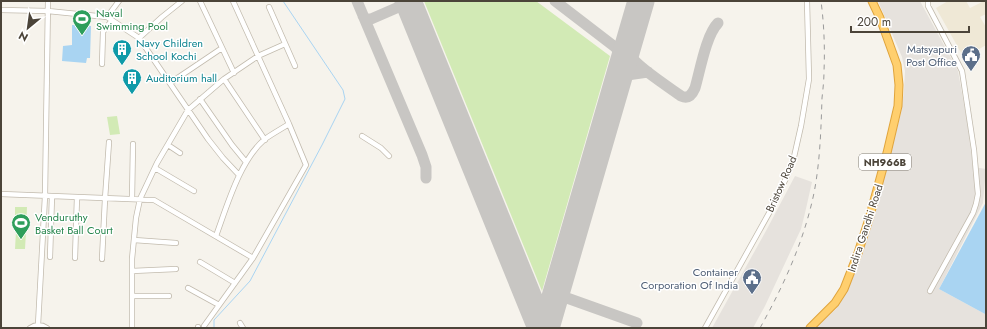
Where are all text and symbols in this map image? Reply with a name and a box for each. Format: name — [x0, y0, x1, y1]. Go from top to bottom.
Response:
place label: Naval Swimming Pool — [96, 5, 168, 34]
north arrow — [8, 8, 48, 48]
sports icon: Naval Swimming Pool — [71, 8, 93, 36]
scale bar — [851, 8, 969, 34]
text: 200 m — [857, 13, 891, 31]
text: N — [15, 28, 31, 46]
place label: Navy Children School Kochi — [136, 35, 203, 64]
building icon: Navy Children School Kochi — [111, 38, 133, 66]
place label: Matsyapuri Post Office — [906, 41, 957, 70]
public building icon: Matsyapuri Post Office — [960, 44, 982, 72]
building icon: Auditorium hall — [121, 67, 143, 95]
place label: Auditorium hall — [146, 70, 217, 86]
street label: Bristow Road — [761, 153, 801, 215]
road number: NH966B — [859, 154, 911, 170]
street label: Indira Gandhi Road — [843, 182, 887, 274]
place label: Venduruthy Basket Ball Court — [35, 209, 113, 238]
sports icon: Venduruthy Basket Ball Court — [10, 212, 32, 240]
place label: Container Corporation Of India — [641, 264, 738, 293]
public building icon: Container Corporation Of India — [741, 267, 763, 295]

